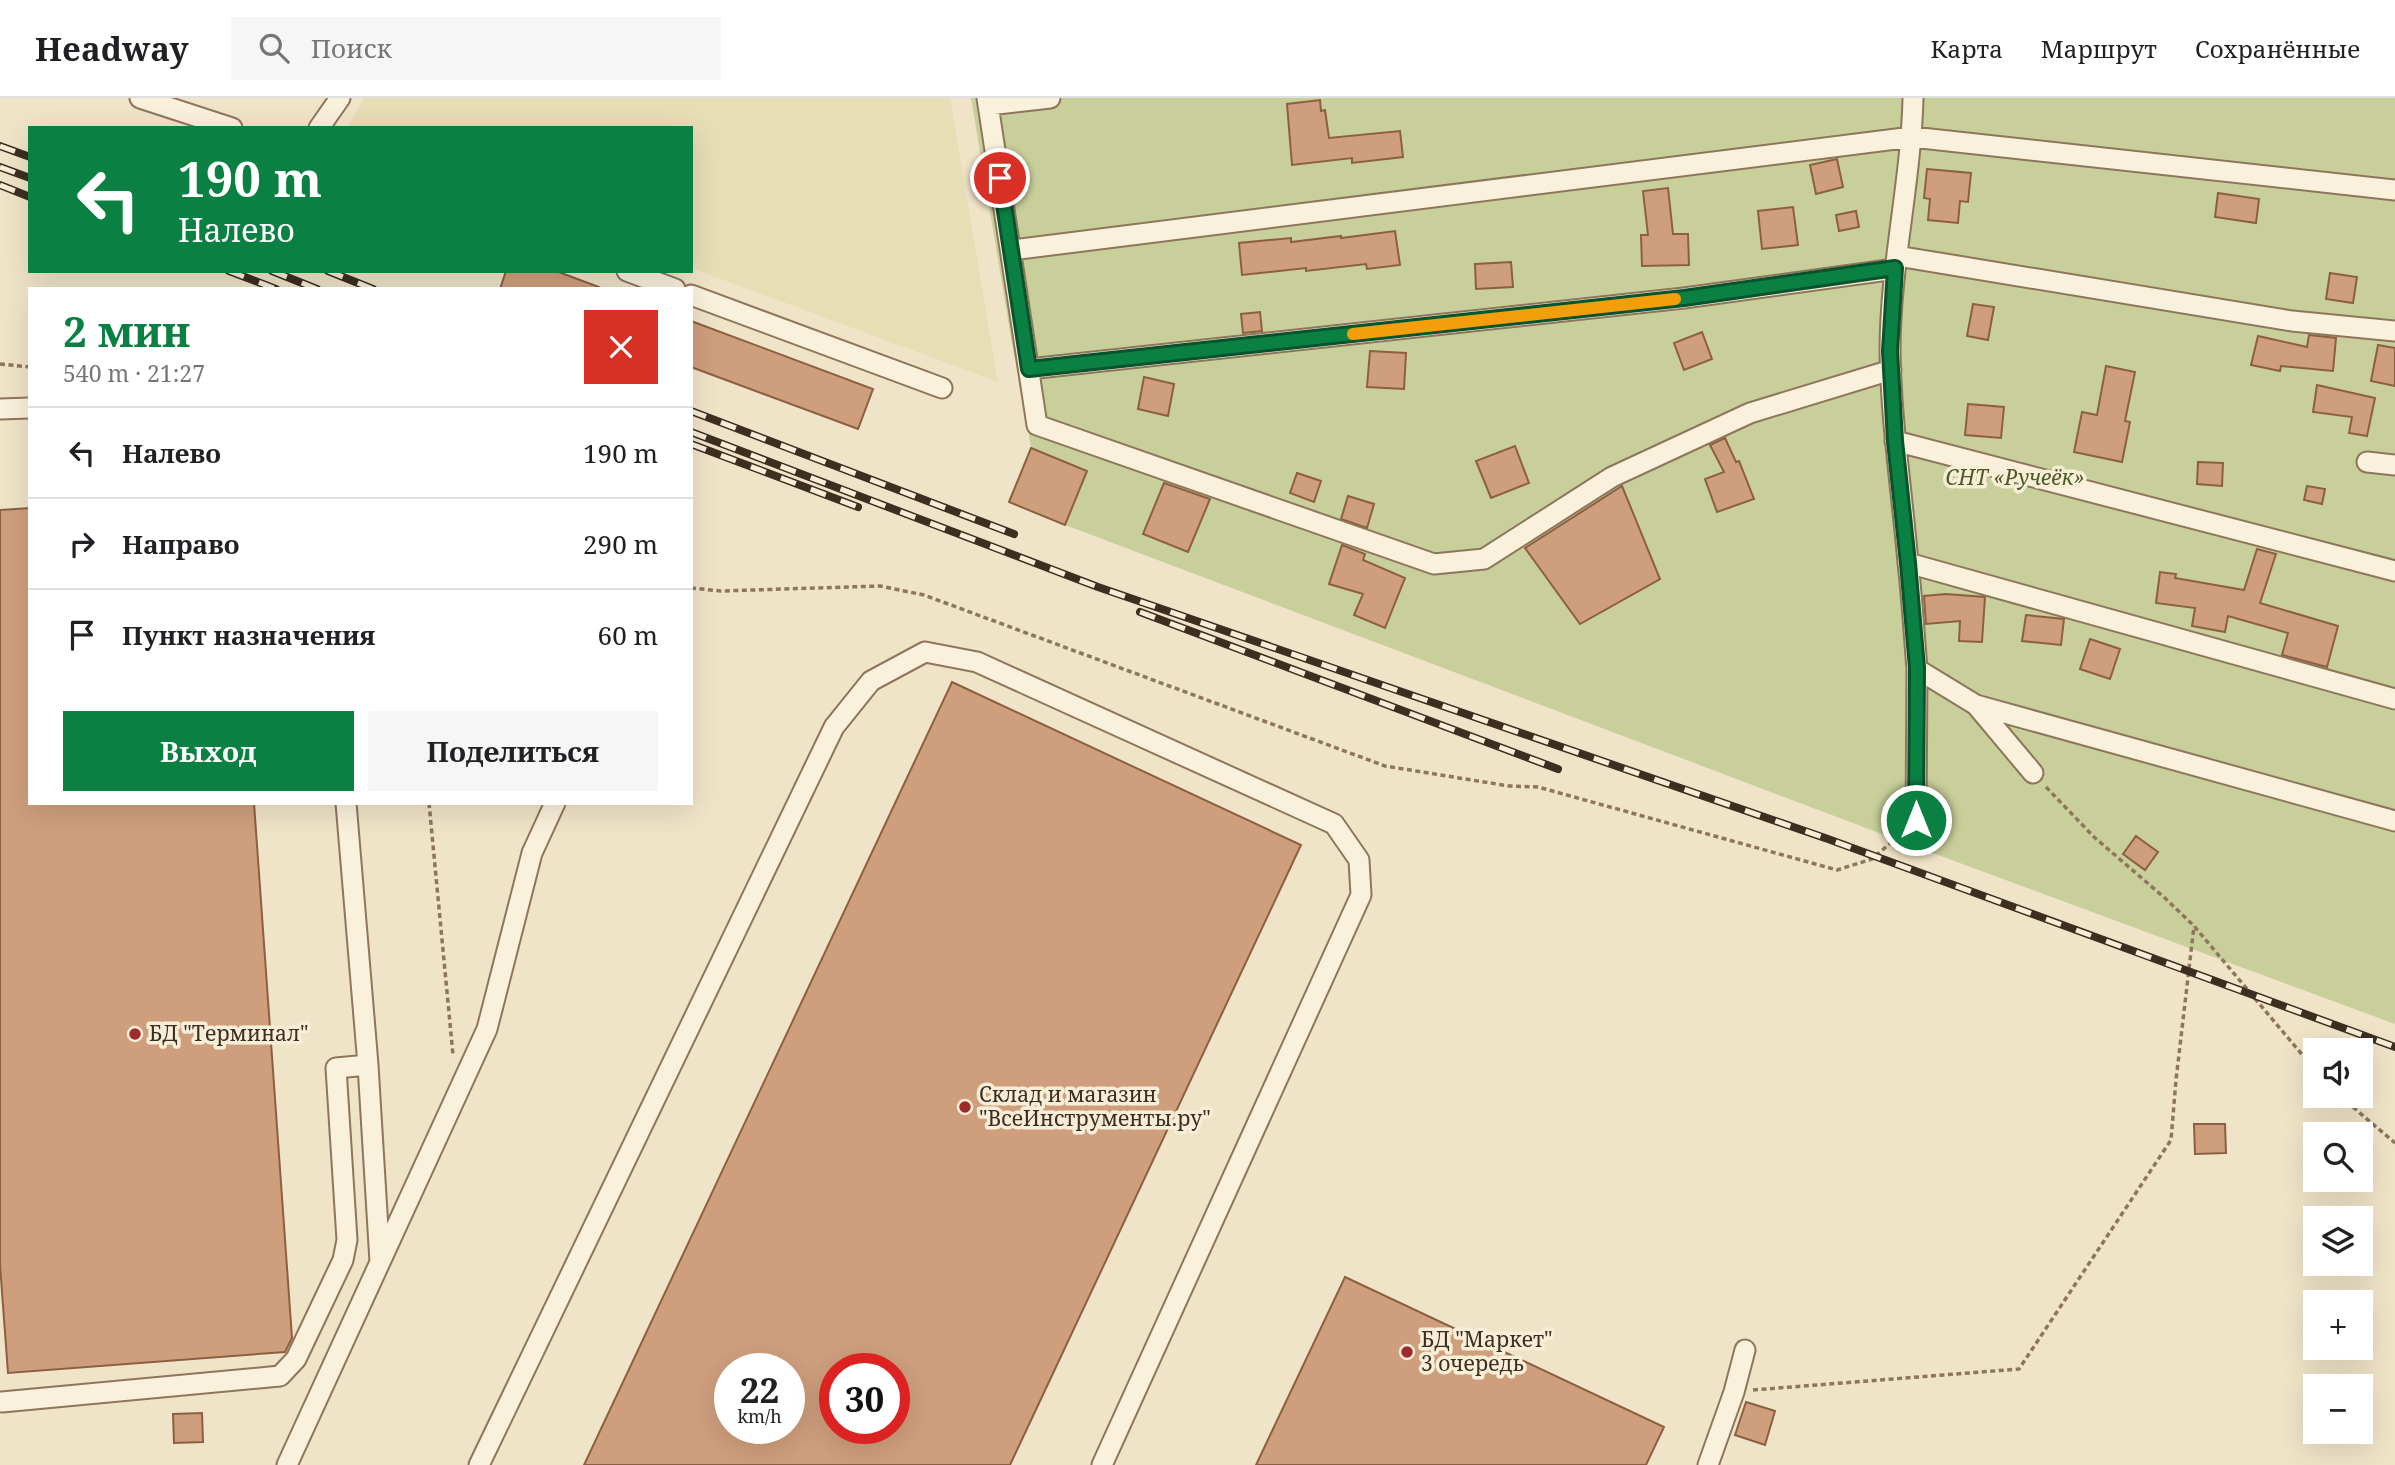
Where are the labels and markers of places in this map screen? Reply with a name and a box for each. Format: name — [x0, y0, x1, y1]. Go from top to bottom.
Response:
pin — [970, 148, 1030, 208]
place label: БД "Терминал" — [149, 1019, 309, 1047]
marker: БД "Терминал" — [127, 1026, 143, 1042]
place label: Склад и магазин "ВсеИнструменты.ру" — [979, 1080, 1211, 1132]
marker: Склад и магазин "ВсеИнструменты.ру" — [957, 1099, 973, 1115]
place label: БД "Маркет" 3 очередь — [1421, 1325, 1553, 1377]
marker: БД "Маркет" 3 очередь — [1399, 1344, 1415, 1360]

